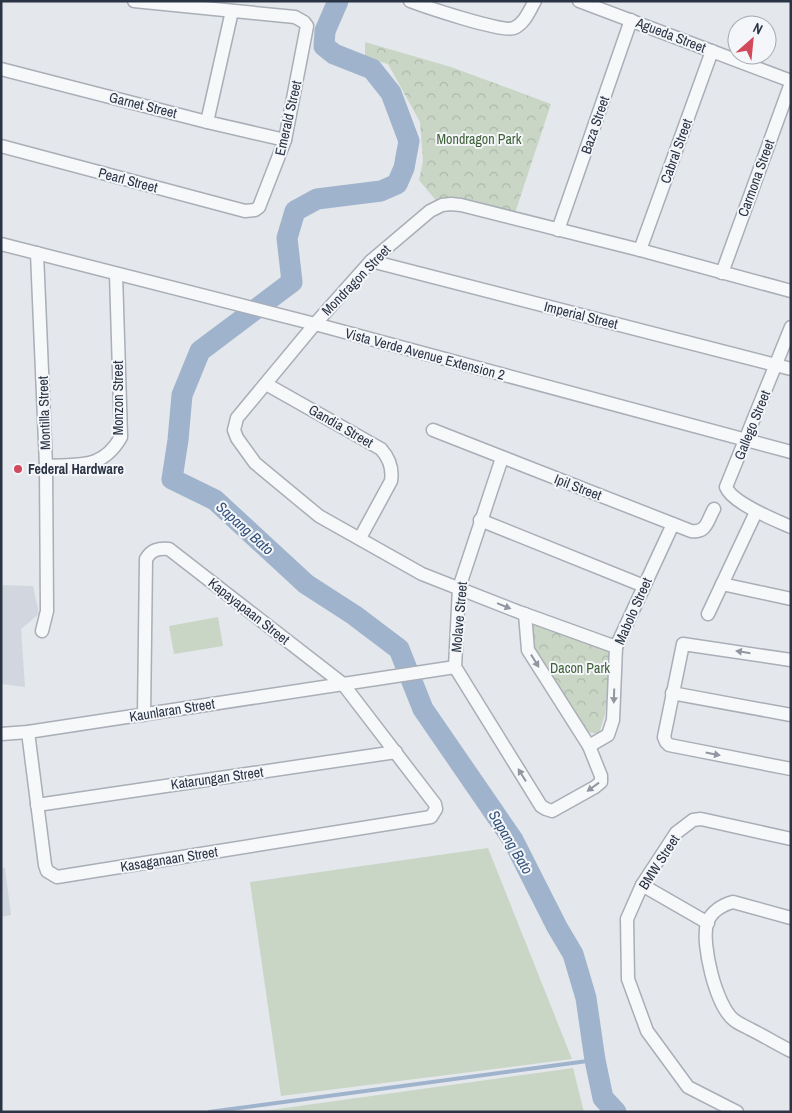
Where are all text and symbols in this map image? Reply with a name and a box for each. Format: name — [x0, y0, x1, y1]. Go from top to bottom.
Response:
street label: Agueda Street — [633, 13, 708, 57]
north arrow — [727, 15, 777, 65]
text: N — [750, 19, 766, 38]
street label: Emerald Street — [271, 79, 305, 157]
street label: Garnet Street — [107, 88, 179, 122]
street label: Baza Street — [577, 94, 613, 156]
street label: Cabral Street — [656, 116, 696, 186]
park label: Mondragon Park — [437, 130, 522, 148]
street label: Carmona Street — [734, 137, 778, 219]
street label: Pearl Street — [96, 163, 160, 197]
street label: Mondragon Street — [318, 241, 394, 319]
street label: Imperial Street — [542, 297, 620, 333]
street label: Vista Verde Avenue Extension 2 — [343, 324, 507, 384]
street label: Monzon Street — [109, 361, 127, 435]
street label: Montilla Street — [34, 376, 54, 450]
street label: Gallego Street — [730, 388, 774, 462]
street label: Gandia Street — [306, 400, 376, 452]
place label: Federal Hardware — [28, 460, 124, 478]
marker: Federal Hardware — [12, 463, 24, 475]
street label: Ipil Street — [552, 470, 604, 504]
water label: Sapang Bato — [212, 496, 279, 560]
street label: Kapayapaan Street — [205, 574, 293, 648]
street label: Mabolo Street — [610, 575, 656, 647]
street label: Molave Street — [447, 581, 471, 653]
one-way arrow — [497, 602, 512, 610]
one-way arrow — [734, 648, 750, 656]
one-way arrow — [530, 654, 540, 668]
park label: Dacon Park — [550, 659, 610, 677]
one-way arrow — [610, 688, 618, 704]
street label: Kaunlaran Street — [128, 694, 216, 726]
one-way arrow — [705, 750, 721, 758]
street label: Katarungan Street — [170, 763, 264, 793]
one-way arrow — [518, 768, 527, 781]
one-way arrow — [586, 782, 600, 792]
water label: Sapang Bato — [484, 806, 538, 878]
street label: BMW Street — [635, 831, 683, 893]
street label: Kasaganaan Street — [119, 842, 219, 876]

